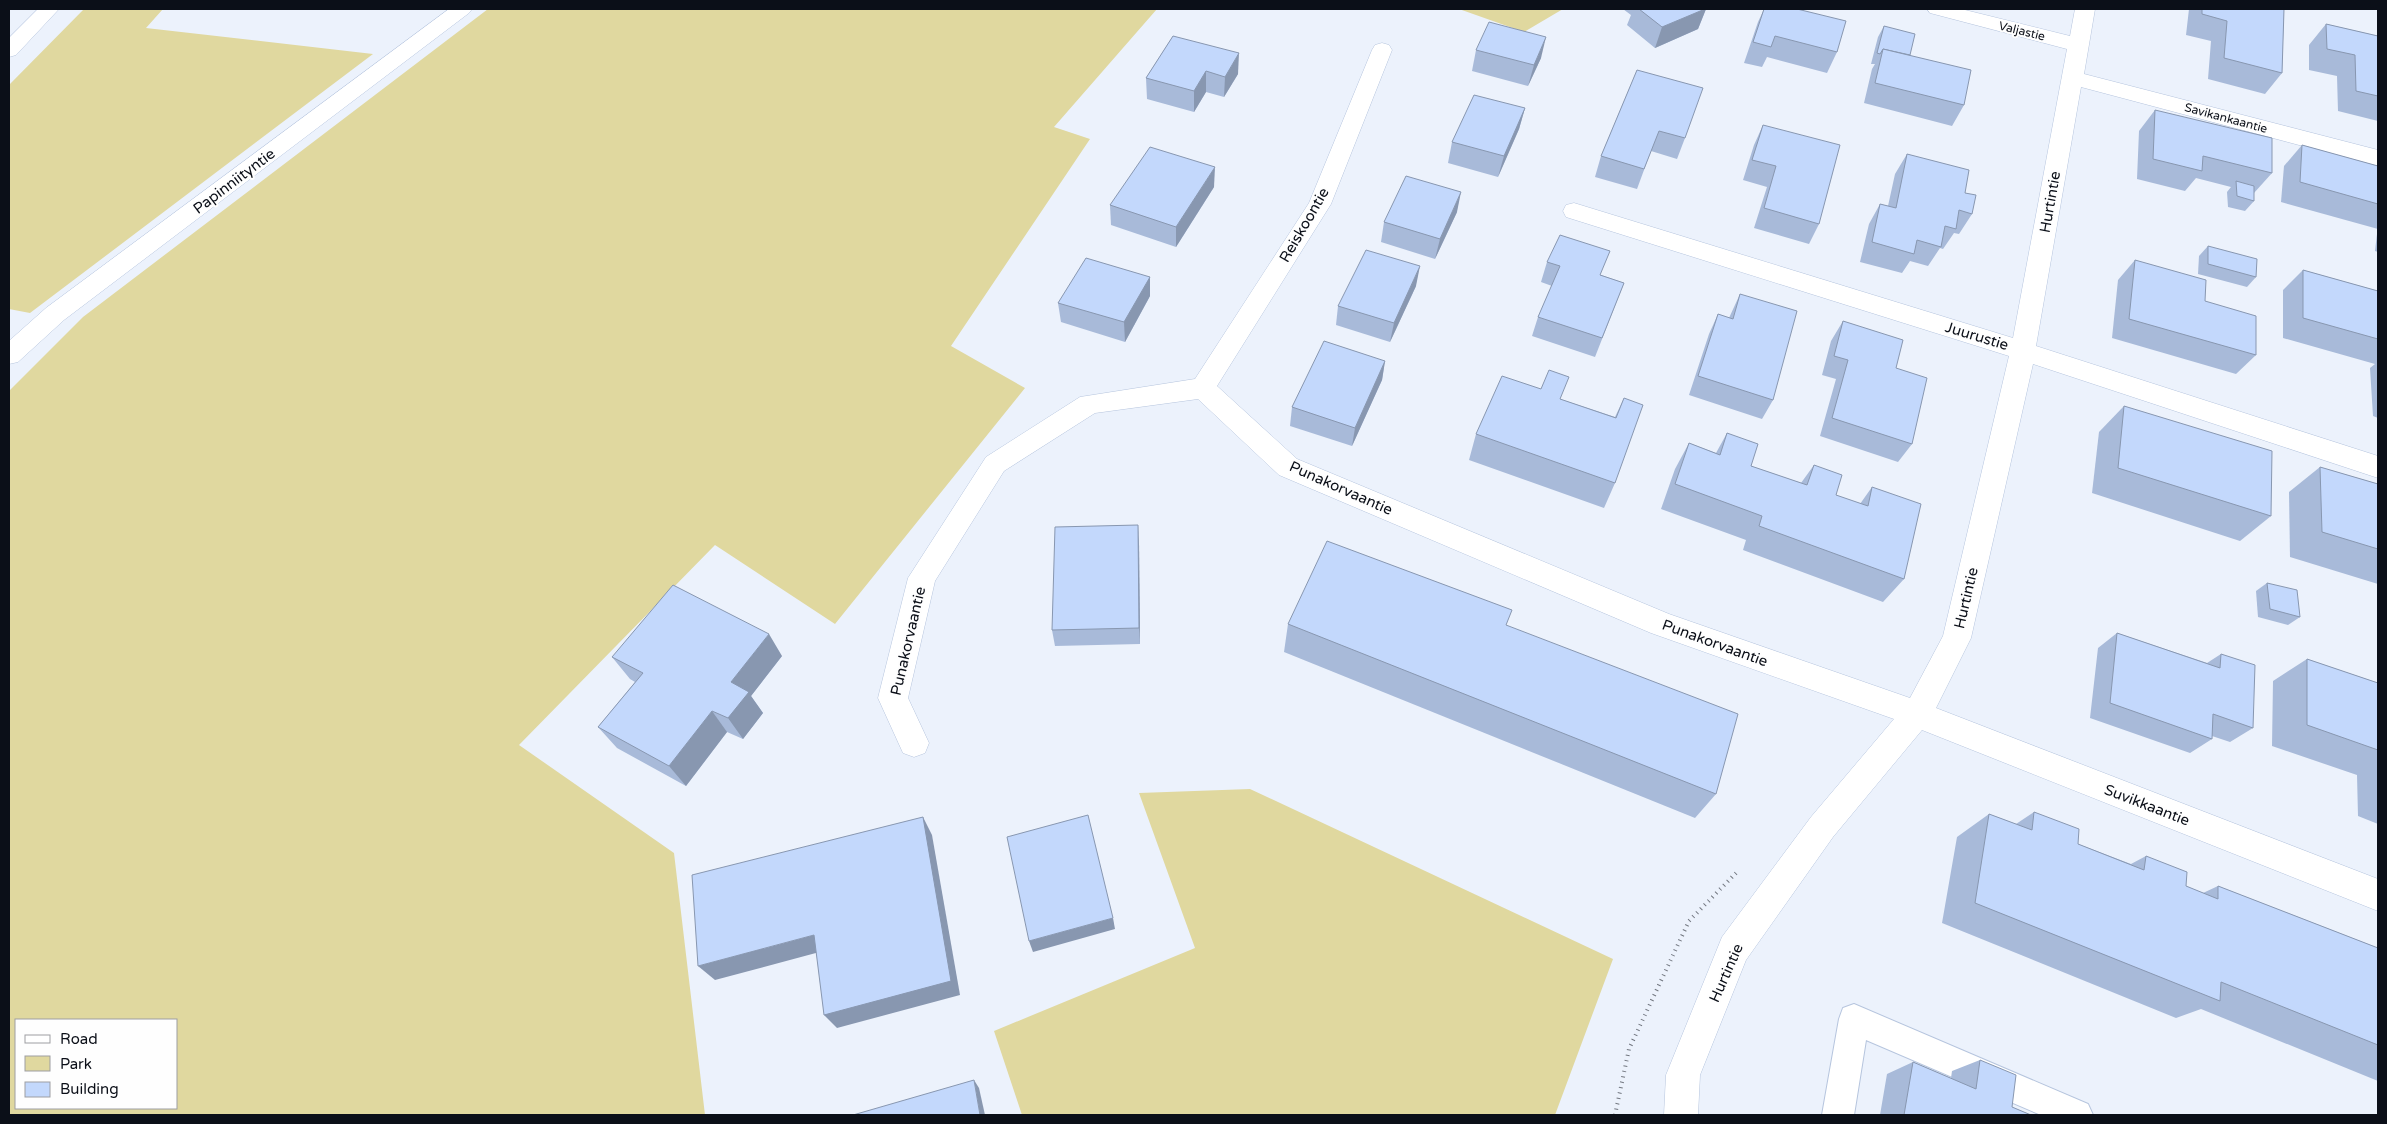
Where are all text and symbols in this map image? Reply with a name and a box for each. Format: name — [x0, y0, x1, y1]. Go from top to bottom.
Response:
street label: Valjastie — [1997, 18, 2047, 44]
street label: Savikankaantie — [2183, 100, 2269, 136]
street label: Papinniityntie — [190, 144, 278, 218]
street label: Hurtintie — [2036, 170, 2064, 234]
street label: Reiskoontie — [1275, 184, 1333, 266]
street label: Juurustie — [1943, 318, 2011, 354]
street label: Punakorvaantie — [1287, 457, 1395, 519]
street label: Hurtintie — [1950, 566, 1982, 630]
street label: Punakorvaantie — [887, 585, 929, 697]
street label: Punakorvaantie — [1660, 616, 1770, 670]
street label: Suvikkaantie — [2102, 780, 2192, 830]
street label: Hurtintie — [1705, 941, 1747, 1005]
legend — [15, 1019, 178, 1109]
text: Road — [60, 1030, 98, 1048]
text: Park — [60, 1055, 92, 1073]
text: Building — [60, 1080, 119, 1098]

